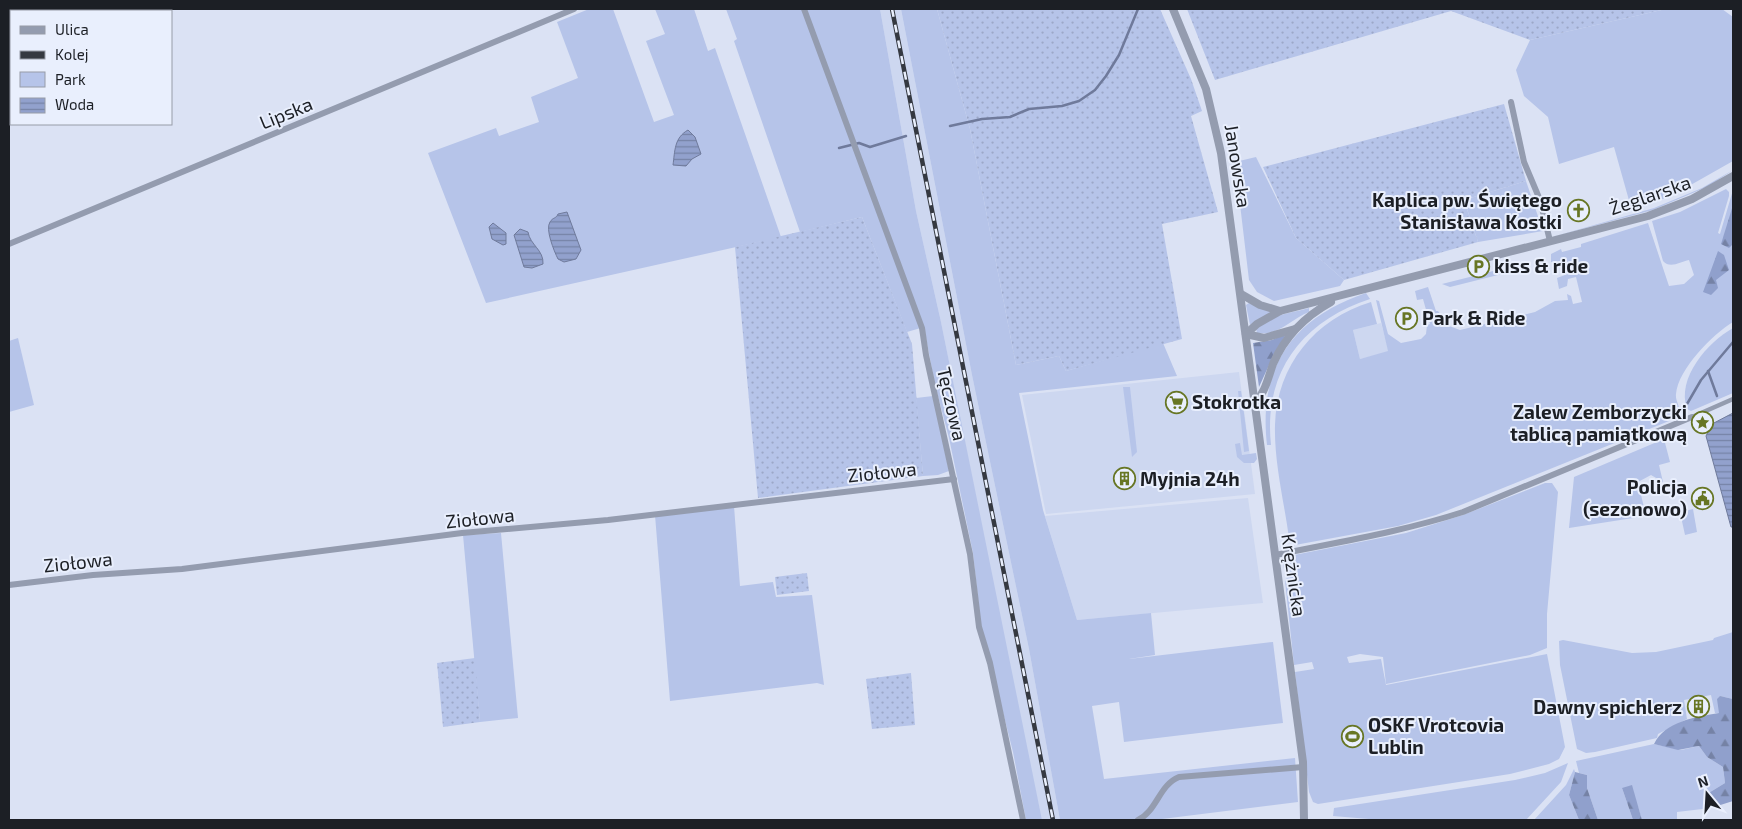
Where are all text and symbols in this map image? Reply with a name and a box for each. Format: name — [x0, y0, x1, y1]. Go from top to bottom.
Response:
legend — [10, 10, 172, 125]
text: Ulica — [55, 20, 89, 38]
text: Kolej — [55, 45, 88, 64]
text: Park — [55, 70, 86, 88]
street label: Lipska — [256, 92, 316, 134]
text: Woda — [55, 95, 94, 113]
street label: Janowska — [1221, 123, 1256, 209]
street label: Żeglarska — [1606, 170, 1694, 219]
place label: Kaplica pw. Świętego Stanisława Kostki — [1372, 188, 1562, 233]
church icon: Kaplica pw. Świętego Stanisława Kostki — [1566, 199, 1590, 223]
parking icon: kiss & ride — [1466, 254, 1490, 278]
place label: kiss & ride — [1494, 254, 1589, 277]
parking icon: Park & Ride — [1394, 306, 1418, 330]
place label: Park & Ride — [1422, 306, 1526, 329]
street label: Tęczowa — [933, 365, 972, 443]
supermarket icon: Stokrotka — [1164, 390, 1188, 414]
place label: Stokrotka — [1192, 390, 1281, 413]
place label: Zalew Zemborzycki tablicą pamiątkową — [1510, 400, 1687, 445]
place icon: Zalew Zemborzycki tablicą pamiątkową — [1691, 411, 1715, 435]
street label: Ziołowa — [846, 456, 918, 487]
building icon: Myjnia 24h — [1112, 467, 1136, 491]
place label: Myjnia 24h — [1140, 467, 1240, 491]
place label: Policja (sezonowo) — [1583, 475, 1687, 520]
public building icon: Policja (sezonowo) — [1691, 486, 1715, 510]
street label: Ziołowa — [444, 502, 516, 533]
street label: Krężnicka — [1277, 532, 1312, 618]
street label: Ziołowa — [42, 546, 114, 577]
place label: Dawny spichlerz — [1533, 695, 1682, 719]
building icon: Dawny spichlerz — [1686, 695, 1710, 719]
place label: OSKF Vrotcovia Lublin — [1368, 713, 1504, 758]
sports icon: OSKF Vrotcovia Lublin — [1340, 724, 1364, 748]
north arrow — [1682, 769, 1732, 819]
text: N — [1695, 772, 1710, 791]

